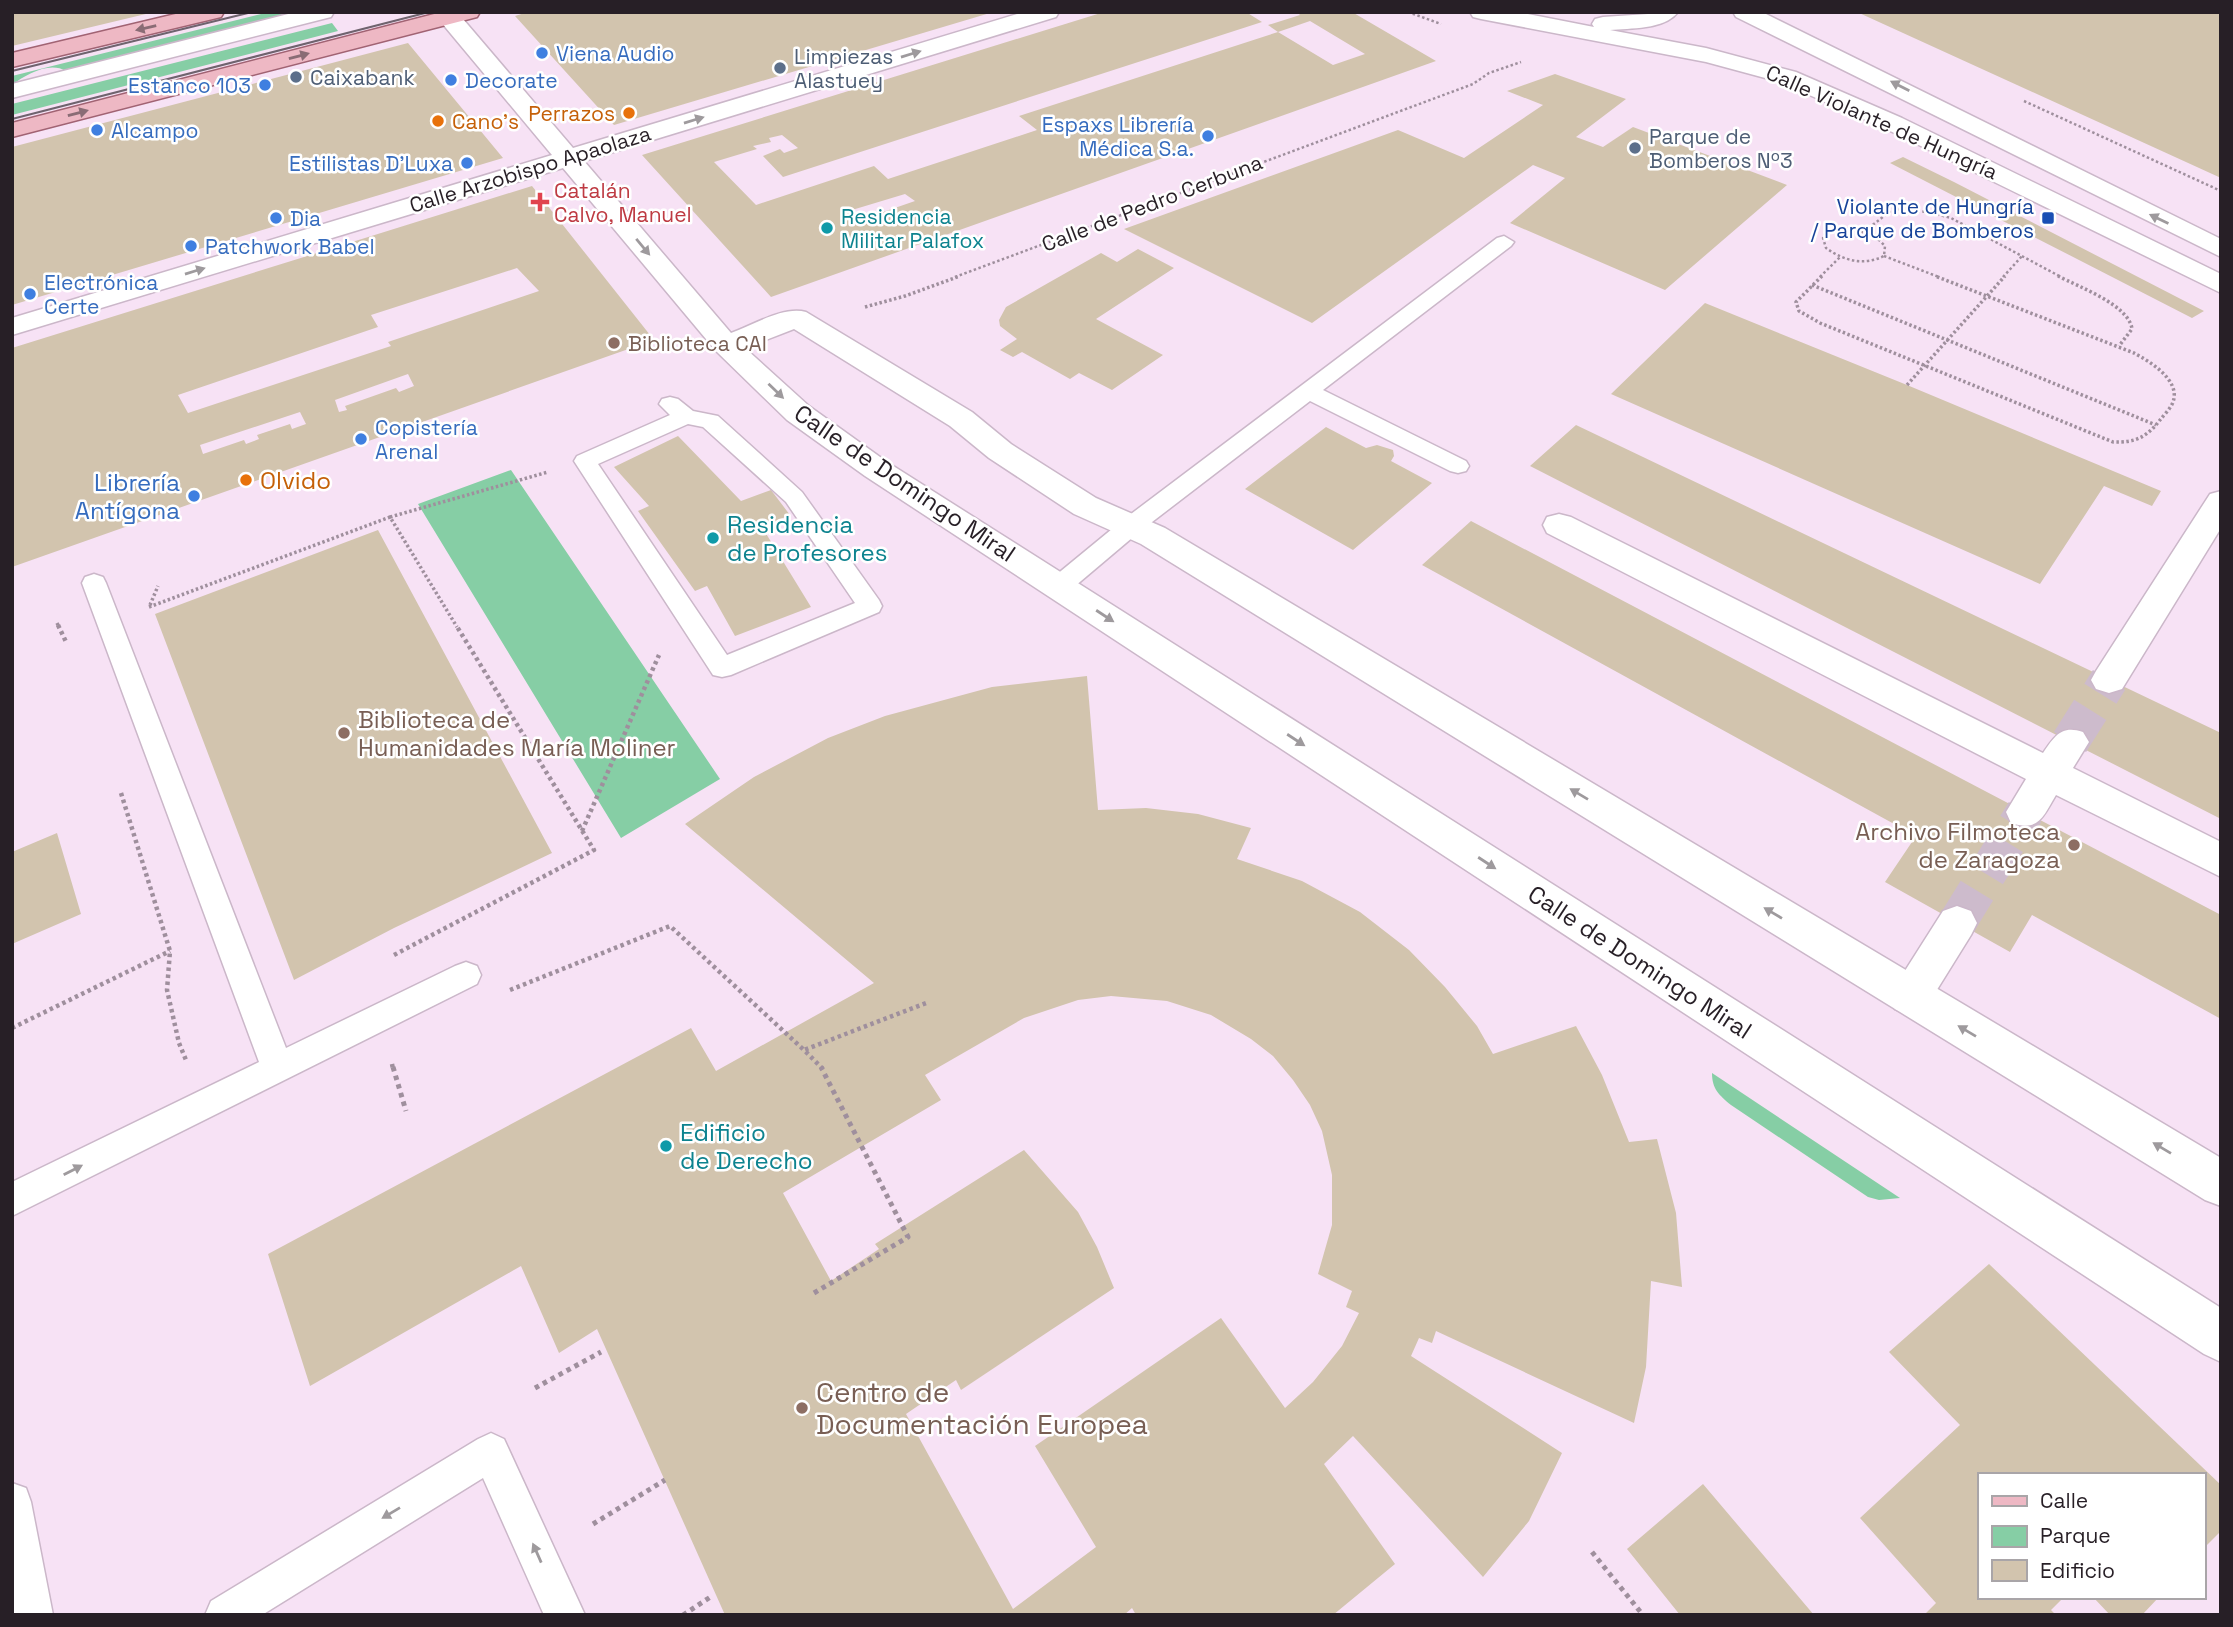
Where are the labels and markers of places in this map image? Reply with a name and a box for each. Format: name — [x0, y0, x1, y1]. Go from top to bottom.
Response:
place label: Viena Audio — [556, 40, 674, 67]
place label: Limpiezas Alastuey — [794, 43, 893, 94]
marker: Viena Audio — [534, 45, 550, 61]
marker: Limpiezas Alastuey — [772, 60, 788, 76]
place label: Caixabank — [310, 64, 415, 91]
place label: Decorate — [465, 67, 558, 94]
marker: Caixabank — [288, 69, 304, 85]
place label: Estanco 103 — [128, 72, 251, 99]
marker: Decorate — [443, 72, 459, 88]
marker: Estanco 103 — [257, 77, 273, 93]
place label: Perrazos — [528, 100, 615, 127]
marker: Perrazos — [621, 105, 637, 121]
place label: Cano's — [452, 108, 519, 135]
place label: Espaxs Librería Médica S.a. — [1042, 111, 1194, 162]
marker: Cano's — [430, 113, 446, 129]
place label: Alcampo — [111, 117, 199, 144]
marker: Alcampo — [89, 122, 105, 138]
place label: Parque de Bomberos Nº3 — [1649, 123, 1793, 174]
marker: Espaxs Librería Médica S.a. — [1200, 128, 1216, 144]
marker: Parque de Bomberos Nº3 — [1627, 140, 1643, 156]
place label: Estilistas D'Luxa — [289, 150, 453, 177]
marker: Estilistas D'Luxa — [459, 155, 475, 171]
place label: Catalán Calvo, Manuel — [554, 177, 692, 228]
place label: Violante de Hungría / Parque de Bomberos — [1811, 193, 2034, 244]
marker: Catalán Calvo, Manuel — [532, 194, 548, 210]
place label: Residencia Militar Palafox — [841, 203, 984, 254]
place label: Dia — [290, 205, 321, 232]
marker: Dia — [268, 210, 284, 226]
marker: Violante de Hungría / Parque de Bomberos — [2040, 210, 2056, 226]
marker: Residencia Militar Palafox — [819, 220, 835, 236]
place label: Patchwork Babel — [205, 233, 375, 260]
marker: Patchwork Babel — [183, 238, 199, 254]
place label: Electrónica Certe — [44, 269, 158, 320]
marker: Electrónica Certe — [22, 286, 38, 302]
place label: Biblioteca CAI — [628, 330, 767, 357]
marker: Biblioteca CAI — [606, 335, 622, 351]
place label: Copistería Arenal — [375, 414, 478, 465]
marker: Copistería Arenal — [353, 431, 369, 447]
place label: Olvido — [260, 465, 331, 496]
place label: Librería Antígona — [75, 467, 180, 526]
marker: Olvido — [238, 472, 254, 488]
marker: Librería Antígona — [186, 488, 202, 504]
place label: Residencia de Profesores — [727, 509, 887, 568]
marker: Residencia de Profesores — [705, 530, 721, 546]
place label: Biblioteca de Humanidades María Moliner — [358, 704, 676, 763]
marker: Biblioteca de Humanidades María Moliner — [336, 725, 352, 741]
place label: Archivo Filmoteca de Zaragoza — [1855, 816, 2060, 875]
marker: Archivo Filmoteca de Zaragoza — [2066, 837, 2082, 853]
place label: Edificio de Derecho — [680, 1117, 813, 1176]
marker: Edificio de Derecho — [658, 1138, 674, 1154]
place label: Centro de Documentación Europea — [816, 1374, 1148, 1442]
marker: Centro de Documentación Europea — [794, 1400, 810, 1416]

